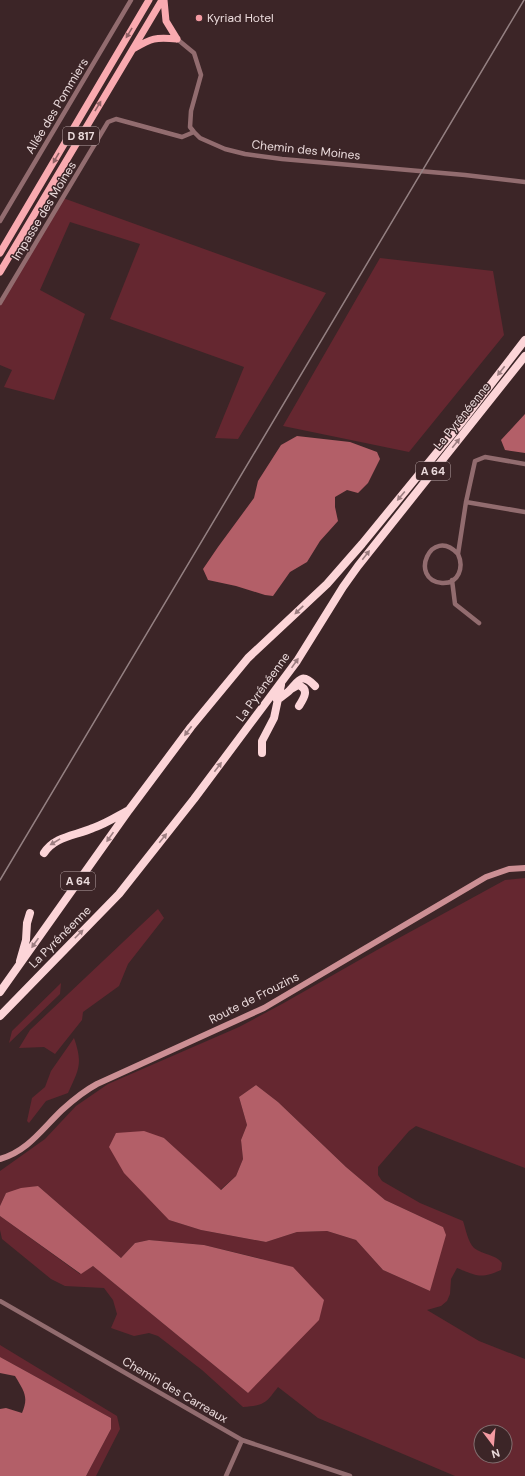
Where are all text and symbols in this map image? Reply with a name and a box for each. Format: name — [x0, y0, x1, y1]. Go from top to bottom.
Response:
place label: Kyriad Hotel — [207, 10, 274, 26]
marker: Kyriad Hotel — [194, 13, 204, 23]
one-way arrow — [125, 27, 132, 39]
street label: Allée des Pommiers — [22, 55, 92, 157]
one-way arrow — [95, 100, 102, 112]
road number: D 817 — [63, 127, 99, 145]
street label: Chemin des Moines — [251, 136, 361, 164]
one-way arrow — [52, 152, 59, 164]
street label: Impasse des Moines — [8, 158, 80, 264]
one-way arrow — [497, 366, 505, 377]
street label: La Pyrénéenne — [430, 379, 494, 453]
one-way arrow — [451, 437, 460, 448]
road number: A 64 — [416, 462, 450, 480]
one-way arrow — [396, 491, 405, 501]
one-way arrow — [362, 550, 370, 561]
one-way arrow — [294, 606, 304, 615]
street label: La Pyrénéenne — [232, 649, 294, 725]
one-way arrow — [291, 658, 299, 668]
one-way arrow — [184, 726, 192, 736]
one-way arrow — [213, 762, 222, 773]
one-way arrow — [106, 831, 114, 842]
one-way arrow — [158, 832, 167, 843]
one-way arrow — [49, 839, 61, 846]
road number: A 64 — [61, 872, 95, 890]
street label: La Pyrénéenne — [25, 902, 95, 972]
one-way arrow — [74, 929, 84, 939]
one-way arrow — [31, 938, 39, 948]
street label: Route de Frouzins — [206, 968, 302, 1028]
street label: Chemin des Carreaux — [119, 1353, 231, 1427]
north arrow — [473, 1424, 513, 1464]
text: N — [490, 1446, 502, 1461]

